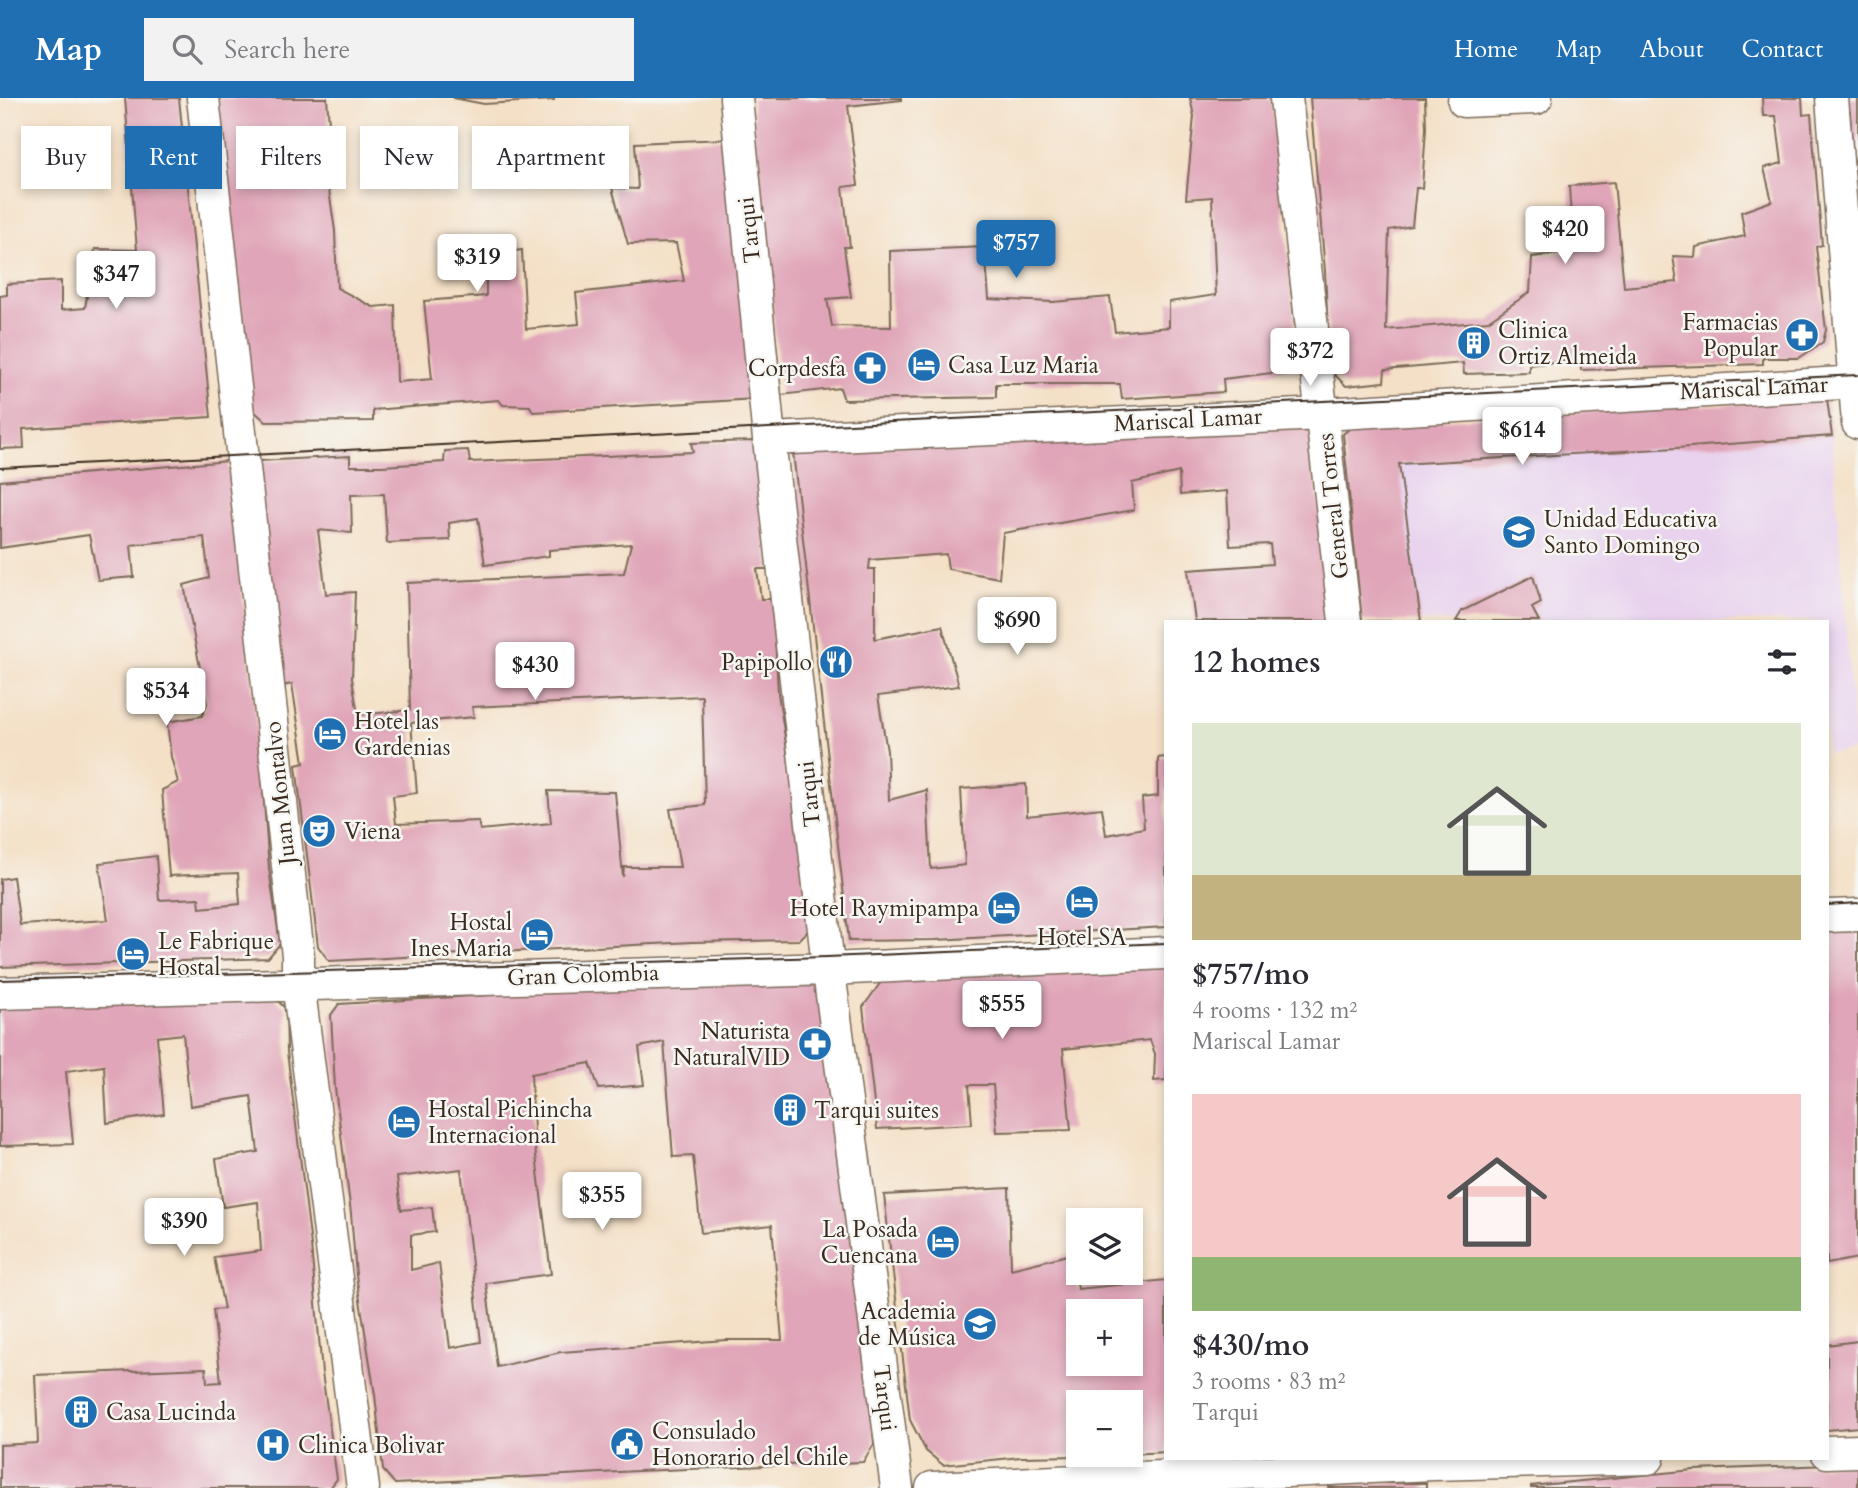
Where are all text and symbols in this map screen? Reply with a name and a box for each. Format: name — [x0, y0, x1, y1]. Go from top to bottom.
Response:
search box — [144, 18, 634, 81]
text: Map — [35, 27, 102, 72]
icon: search — [168, 30, 206, 68]
text: Search here — [224, 32, 350, 67]
text: Home — [1454, 33, 1518, 66]
text: Map — [1556, 33, 1602, 66]
text: About — [1640, 33, 1704, 66]
text: Contact — [1742, 33, 1823, 66]
chip: Buy — [21, 126, 111, 189]
chip: Rent — [125, 126, 222, 189]
chip: Filters — [236, 126, 346, 189]
chip: New — [360, 126, 458, 189]
chip: Apartment — [472, 126, 629, 189]
street label: Tarqui — [730, 195, 768, 265]
pin: $420 — [1524, 206, 1606, 266]
text: $420 — [1541, 213, 1589, 244]
pin: $757 — [975, 220, 1057, 280]
text: $757 — [992, 227, 1040, 258]
pin: $319 — [436, 234, 518, 294]
text: $319 — [453, 241, 501, 272]
pin: $347 — [75, 252, 157, 311]
text: $347 — [92, 258, 140, 289]
place label: Farmacias Popular — [1683, 307, 1779, 364]
place label: Clinica Ortiz Almeida — [1498, 315, 1637, 372]
pharmacy icon: Farmacias Popular — [1783, 316, 1821, 354]
building icon: Clinica Ortiz Almeida — [1455, 324, 1493, 362]
pin: $372 — [1269, 328, 1351, 388]
text: $372 — [1286, 335, 1334, 366]
hotel icon: Casa Luz Maria — [905, 346, 943, 384]
pharmacy icon: Corpdesfa — [851, 349, 889, 387]
place label: Casa Luz Maria — [948, 350, 1099, 381]
place label: Corpdesfa — [748, 353, 846, 384]
street label: Mariscal Lamar — [1679, 369, 1829, 407]
street label: Mariscal Lamar — [1113, 401, 1263, 439]
pin: $614 — [1481, 408, 1563, 467]
text: $614 — [1498, 414, 1546, 445]
street label: General Torres — [1310, 431, 1356, 581]
place label: Unidad Educativa Santo Domingo — [1544, 504, 1718, 561]
school or university icon: Unidad Educativa Santo Domingo — [1500, 513, 1538, 551]
pin: $690 — [976, 598, 1058, 657]
text: $690 — [993, 604, 1041, 635]
pin: $430 — [494, 642, 576, 702]
text: 12 homes — [1192, 642, 1321, 683]
restaurant icon: Papipollo — [817, 643, 855, 681]
icon: filters — [1763, 643, 1801, 681]
place label: Papipollo — [721, 647, 812, 678]
text: $430 — [511, 649, 559, 680]
pin: $534 — [125, 668, 207, 728]
text: $534 — [142, 675, 190, 706]
place label: Hotel las Gardenias — [354, 706, 450, 763]
hotel icon: Hotel las Gardenias — [311, 715, 349, 753]
street label: Juan Montalvo — [257, 720, 303, 869]
street label: Tarqui — [790, 759, 828, 829]
icon: home — [1434, 768, 1560, 894]
theatre icon: Viena — [300, 812, 338, 850]
place label: Viena — [344, 816, 401, 847]
hotel icon: Hotel SA — [1063, 883, 1101, 921]
hotel icon: Hotel Raymipampa — [985, 889, 1023, 927]
place label: Hotel Raymipampa — [790, 893, 979, 924]
place label: Hostal Ines Maria — [410, 907, 512, 964]
hotel icon: Hostal Ines Maria — [518, 916, 556, 954]
place label: Hotel SA — [1037, 922, 1127, 953]
place label: Le Fabrique Hostal — [158, 926, 274, 983]
hotel icon: Le Fabrique Hostal — [114, 935, 152, 973]
text: $757/mo — [1192, 954, 1309, 995]
street label: Gran Colombia — [506, 957, 660, 993]
pin: $555 — [961, 982, 1043, 1041]
text: $555 — [978, 988, 1026, 1019]
text: 4 rooms · 132 m² — [1192, 995, 1357, 1026]
place label: Naturista NaturalVID — [673, 1016, 790, 1073]
pharmacy icon: Naturista NaturalVID — [796, 1025, 834, 1063]
text: Mariscal Lamar — [1192, 1026, 1340, 1057]
building icon: Tarqui suites — [771, 1091, 809, 1129]
place label: Hostal Pichincha Internacional — [428, 1094, 592, 1151]
place label: Tarqui suites — [814, 1095, 939, 1126]
hotel icon: Hostal Pichincha Internacional — [385, 1103, 423, 1141]
icon: home — [1434, 1139, 1560, 1265]
pin: $355 — [561, 1172, 643, 1232]
text: $355 — [578, 1179, 626, 1210]
pin: $390 — [143, 1198, 225, 1258]
text: $390 — [160, 1205, 208, 1236]
map controls — [1066, 1208, 1143, 1467]
button: layers — [1066, 1208, 1143, 1285]
place label: La Posada Cuencana — [821, 1214, 918, 1271]
hotel icon: La Posada Cuencana — [924, 1223, 962, 1261]
place label: Academia de Música — [858, 1296, 956, 1353]
button: + — [1066, 1299, 1143, 1376]
school or university icon: Academia de Música — [961, 1305, 999, 1343]
text: $430/mo — [1192, 1325, 1309, 1366]
street label: Tarqui — [866, 1363, 904, 1433]
text: 3 rooms · 83 m² — [1192, 1366, 1345, 1397]
button: − — [1066, 1390, 1143, 1467]
building icon: Casa Lucinda — [62, 1393, 100, 1431]
place label: Casa Lucinda — [106, 1397, 236, 1428]
text: Tarqui — [1192, 1397, 1259, 1428]
place label: Consulado Honorario del Chile — [652, 1416, 849, 1473]
public building icon: Consulado Honorario del Chile — [608, 1425, 646, 1463]
hospital icon: Clinica Bolivar — [254, 1426, 292, 1464]
place label: Clinica Bolivar — [298, 1430, 445, 1461]

